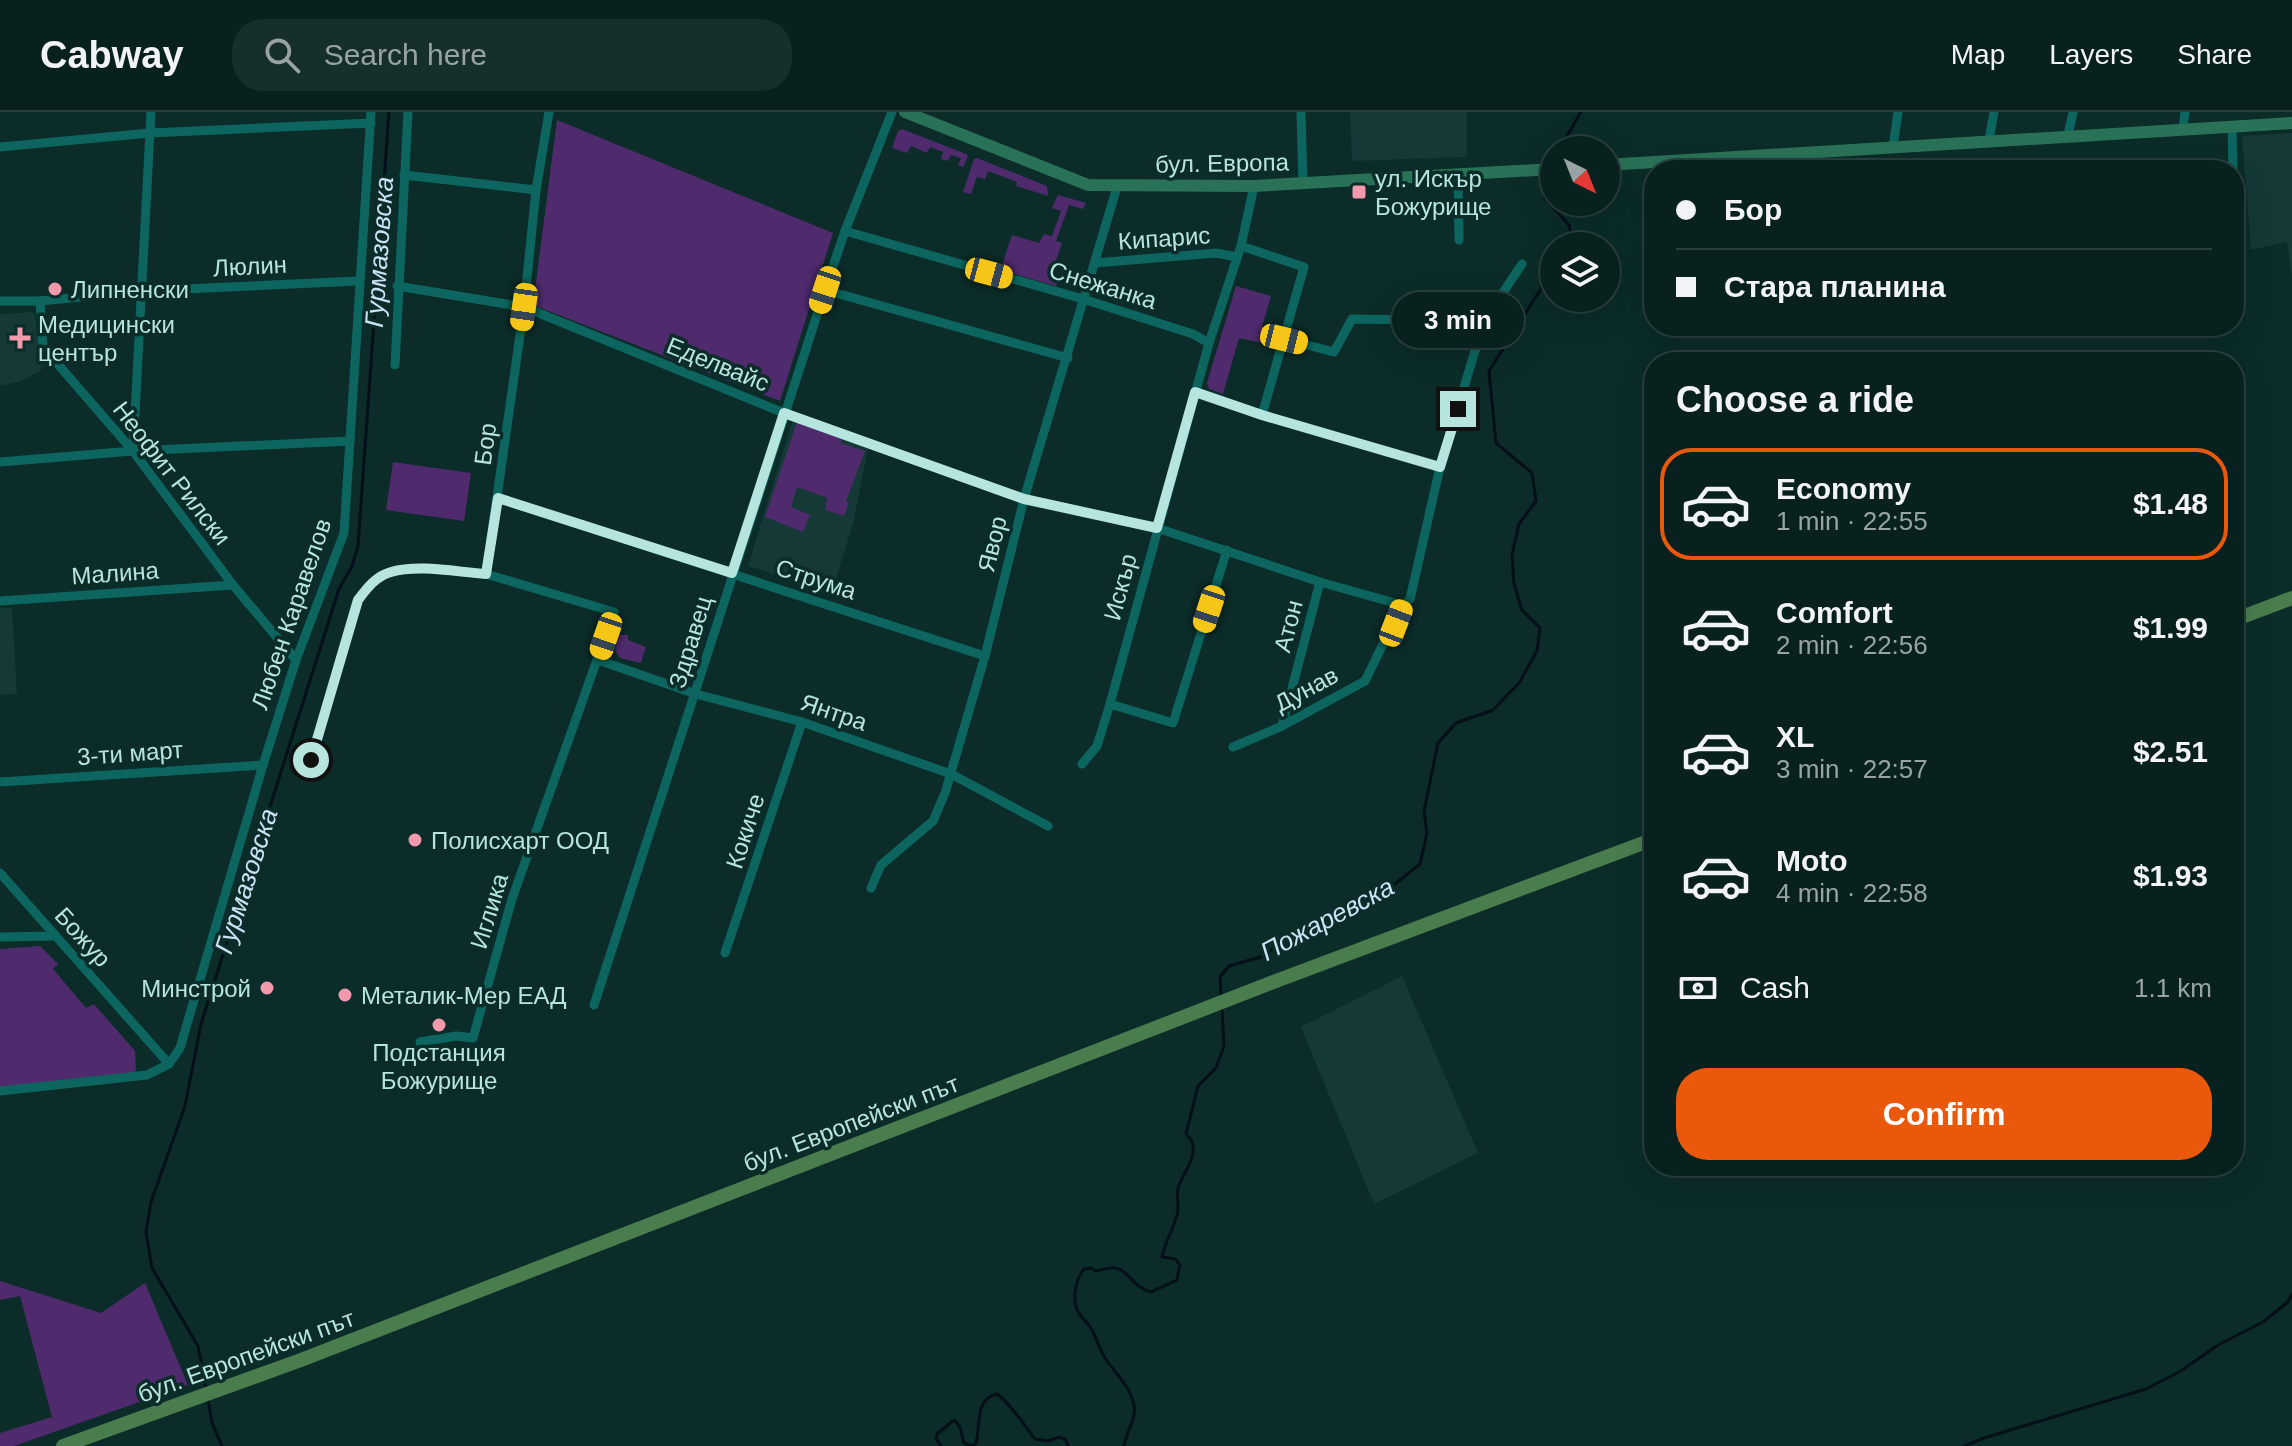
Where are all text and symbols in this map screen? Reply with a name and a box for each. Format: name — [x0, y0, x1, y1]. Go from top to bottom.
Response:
search box — [232, 19, 792, 91]
icon: search — [260, 33, 304, 77]
text: Cabway — [40, 34, 184, 76]
text: Search here — [324, 38, 487, 71]
text: Map — [1951, 39, 2005, 70]
text: Layers — [2049, 39, 2133, 70]
text: Share — [2177, 39, 2252, 70]
north arrow — [1540, 136, 1620, 216]
map controls — [1540, 136, 1620, 312]
street label: бул. Европа — [1155, 148, 1290, 178]
place label: ул. Искър Божурище — [1375, 165, 1491, 220]
water label: Гурмазовска — [359, 176, 399, 328]
marker: ул. Искър Божурище — [1350, 183, 1368, 201]
text: Бор — [1724, 193, 1782, 226]
street label: Кипарис — [1117, 221, 1211, 255]
button: layers — [1540, 232, 1620, 312]
street label: Люлин — [212, 251, 288, 281]
car — [963, 255, 1015, 291]
street label: Снежанка — [1046, 256, 1160, 314]
car — [806, 263, 844, 317]
text: Стара планина — [1724, 270, 1946, 303]
place label: Липненски — [71, 276, 189, 303]
marker: Липненски — [46, 280, 64, 298]
car — [509, 282, 539, 332]
callout: 3 min — [1392, 293, 1524, 349]
text: 3 min — [1424, 305, 1492, 335]
place label: Медицински център — [38, 311, 175, 366]
car — [1258, 322, 1310, 356]
marker: Медицински център — [9, 327, 31, 349]
street label: Еделвайс — [663, 331, 773, 397]
text: Choose a ride — [1676, 379, 1914, 420]
route end — [1440, 391, 1476, 427]
street label: Неофит Рилски — [108, 396, 236, 550]
street label: Бор — [469, 421, 501, 467]
icon: car — [1680, 468, 1752, 540]
text: Economy — [1776, 472, 1911, 505]
text: $1.48 — [2133, 487, 2208, 520]
text: 1 min · 22:55 — [1776, 506, 1928, 536]
street label: Явор — [972, 513, 1012, 575]
street label: Любен Каравелов — [246, 515, 336, 713]
street label: Искър — [1098, 551, 1142, 623]
street label: Струма — [772, 553, 860, 605]
street label: Малина — [70, 556, 160, 590]
car — [1190, 582, 1228, 636]
icon: car — [1680, 592, 1752, 664]
street label: Здравец — [663, 593, 717, 691]
car — [1376, 596, 1416, 650]
text: Comfort — [1776, 596, 1893, 629]
street label: Атон — [1268, 597, 1308, 655]
car — [587, 609, 625, 663]
text: $1.99 — [2133, 611, 2208, 644]
text: 2 min · 22:56 — [1776, 630, 1928, 660]
street label: Дунав — [1270, 661, 1342, 717]
street label: Янтра — [797, 688, 871, 736]
icon: car — [1680, 716, 1752, 788]
text: XL — [1776, 720, 1814, 753]
text: $2.51 — [2133, 735, 2208, 768]
street label: 3-ти март — [76, 736, 184, 770]
route start — [293, 742, 329, 778]
text: 3 min · 22:57 — [1776, 754, 1928, 784]
street label: Кокиче — [720, 790, 770, 872]
water label: Гурмазовска — [208, 805, 284, 957]
place label: Полисхарт ООД — [431, 827, 609, 854]
marker: Полисхарт ООД — [406, 831, 424, 849]
icon: car — [1680, 840, 1752, 912]
text: Moto — [1776, 844, 1848, 877]
text: $1.93 — [2133, 859, 2208, 892]
street label: Иглика — [465, 869, 513, 952]
water label: Пожаревска — [1255, 871, 1399, 967]
text: 4 min · 22:58 — [1776, 878, 1928, 908]
street label: Божур — [49, 902, 117, 972]
icon: cash — [1676, 966, 1720, 1010]
text: Cash — [1740, 971, 1810, 1004]
text: 1.1 km — [2134, 973, 2212, 1003]
place label: Минстрой — [141, 975, 251, 1002]
marker: Минстрой — [258, 979, 276, 997]
place label: Металик-Мер ЕАД — [361, 982, 566, 1009]
marker: Металик-Мер ЕАД — [336, 986, 354, 1004]
marker: Подстанция Божурище — [430, 1016, 448, 1034]
place label: Подстанция Божурище — [372, 1039, 506, 1094]
button: Confirm — [1676, 1068, 2212, 1160]
street label: бул. Европейски път — [739, 1069, 963, 1177]
street label: бул. Европейски път — [134, 1304, 358, 1408]

